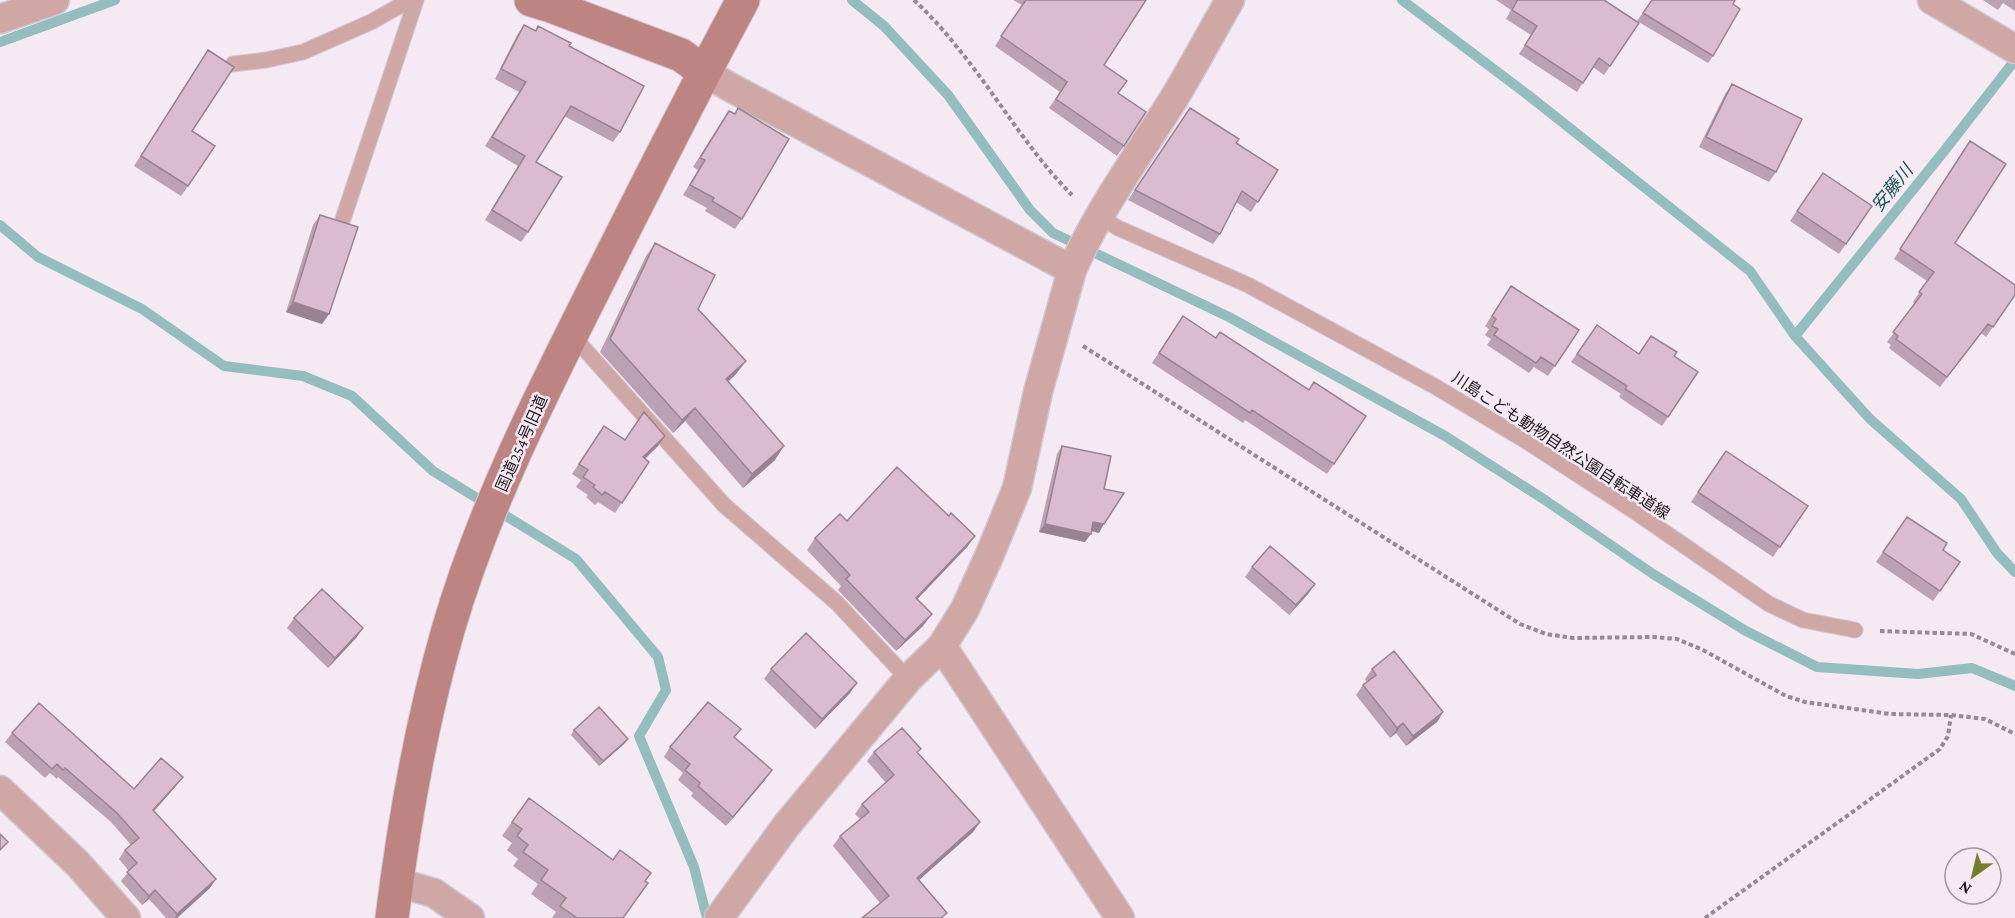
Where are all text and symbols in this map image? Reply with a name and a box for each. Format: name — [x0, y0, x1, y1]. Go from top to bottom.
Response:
water label: 安藤川 — [1867, 159, 1918, 215]
street label: 川島こども動物自然公園自転車道線 — [1449, 369, 1673, 522]
street label: 国道254号旧道 — [493, 393, 550, 494]
north arrow — [1943, 846, 2003, 906]
text: N — [1956, 878, 1974, 898]

